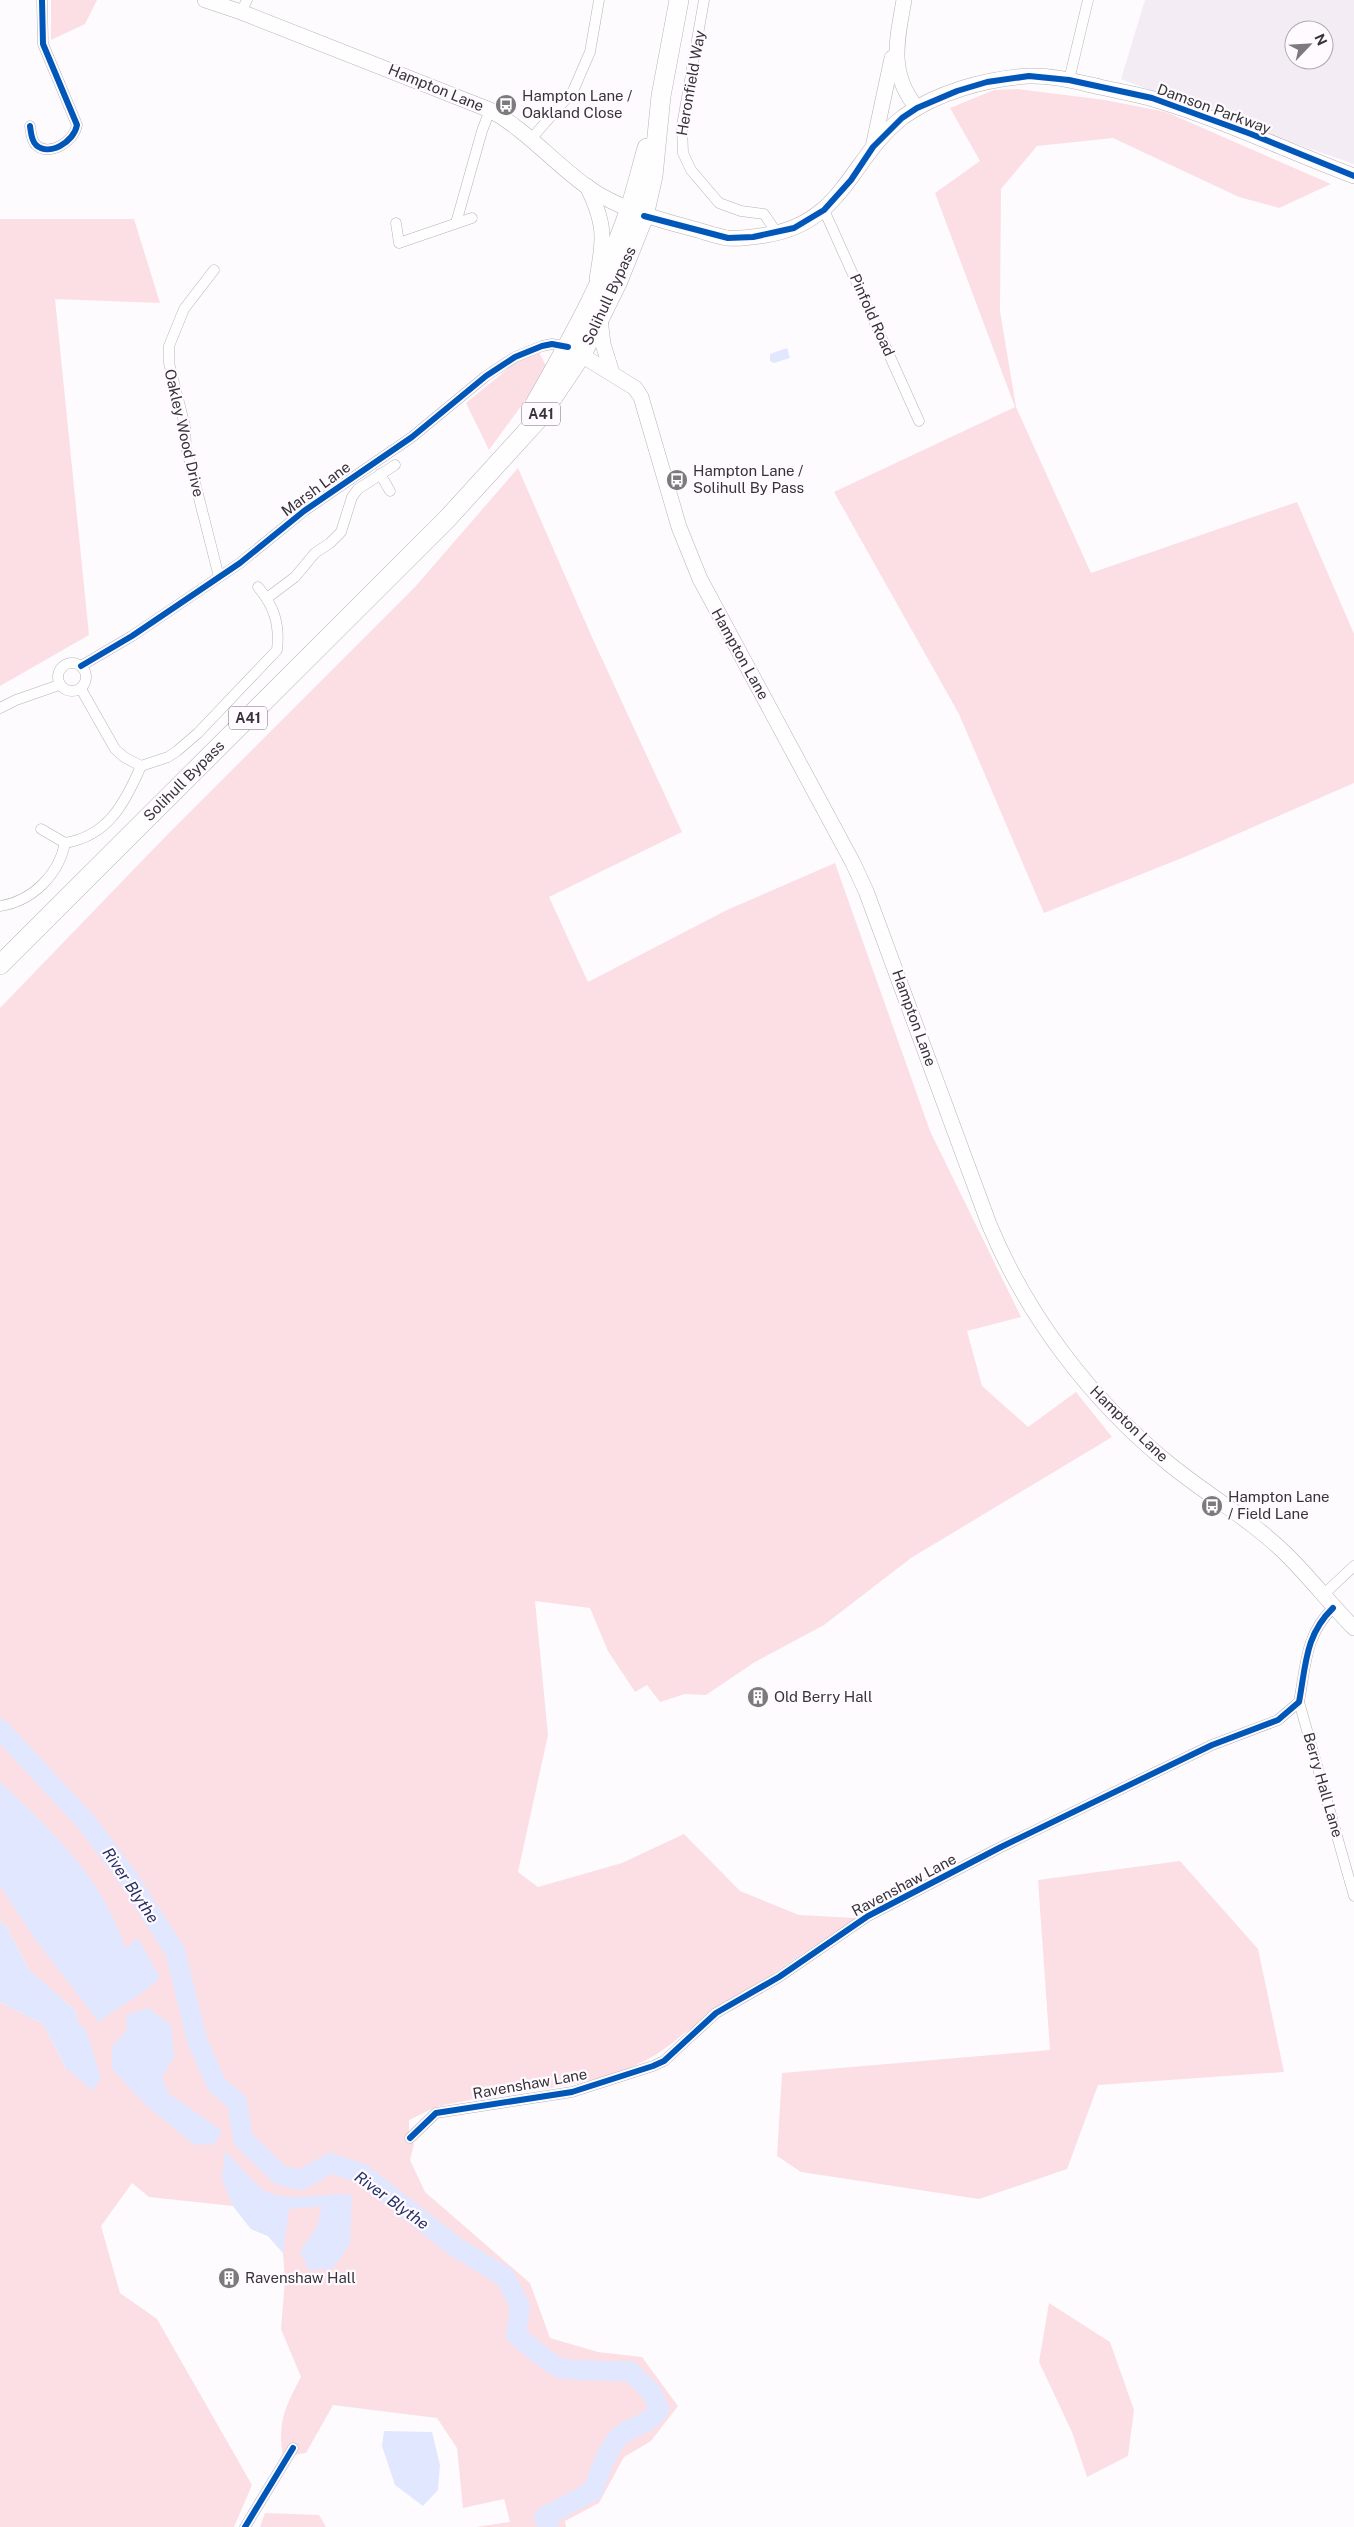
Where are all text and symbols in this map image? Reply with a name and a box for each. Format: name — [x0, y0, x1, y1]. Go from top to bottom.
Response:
north arrow — [1284, 20, 1334, 70]
street label: Heronfield Way — [673, 29, 708, 137]
text: N — [1311, 31, 1330, 48]
street label: Hampton Lane — [386, 61, 486, 114]
street label: Damson Parkway — [1155, 80, 1273, 137]
place label: Hampton Lane / Oakland Close — [522, 87, 633, 121]
bus stop icon: Hampton Lane / Oakland Close — [494, 93, 518, 117]
street label: Solihull Bypass — [578, 244, 639, 348]
street label: Pinfold Road — [847, 271, 898, 359]
street label: Oakley Wood Drive — [162, 367, 207, 498]
road number: A41 — [522, 402, 560, 426]
street label: Marsh Lane — [278, 458, 354, 519]
place label: Hampton Lane / Solihull By Pass — [693, 462, 804, 496]
bus stop icon: Hampton Lane / Solihull By Pass — [665, 468, 689, 492]
street label: Hampton Lane — [708, 605, 772, 702]
road number: A41 — [229, 706, 267, 730]
street label: Solihull Bypass — [140, 737, 227, 824]
street label: Hampton Lane — [889, 967, 940, 1068]
street label: Hampton Lane — [1087, 1382, 1172, 1465]
place label: Hampton Lane / Field Lane — [1228, 1488, 1330, 1522]
bus stop icon: Hampton Lane / Field Lane — [1200, 1494, 1224, 1518]
building icon: Old Berry Hall — [746, 1685, 770, 1709]
place label: Old Berry Hall — [774, 1688, 872, 1705]
street label: Berry Hall Lane — [1300, 1730, 1347, 1839]
water label: River Blythe — [98, 1844, 163, 1927]
street label: Ravenshaw Lane — [849, 1850, 959, 1919]
street label: Ravenshaw Lane — [471, 2065, 588, 2102]
water label: River Blythe — [351, 2167, 433, 2234]
building icon: Ravenshaw Hall — [217, 2266, 241, 2290]
place label: Ravenshaw Hall — [245, 2269, 356, 2286]

